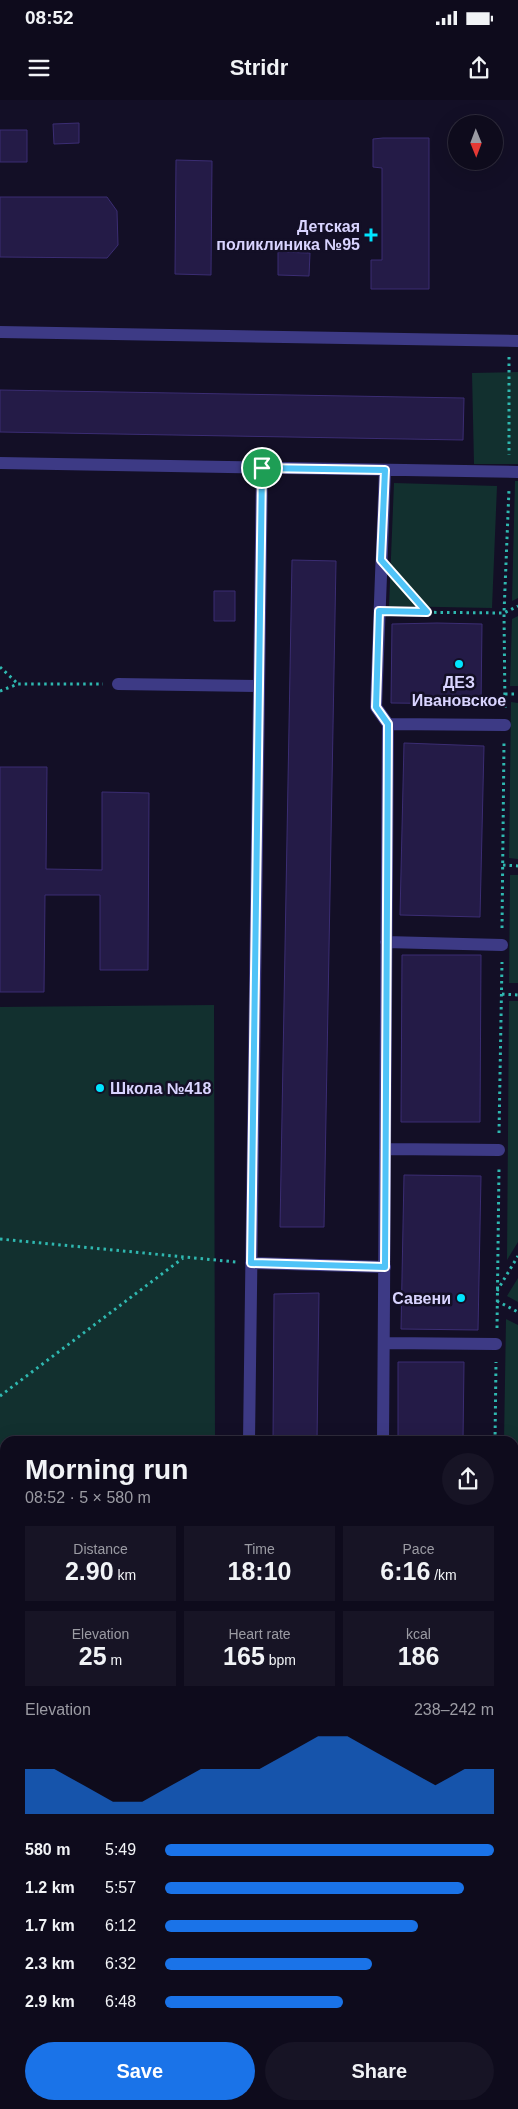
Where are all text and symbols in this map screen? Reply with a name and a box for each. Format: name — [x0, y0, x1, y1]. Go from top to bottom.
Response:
text: 08:52 — [25, 7, 74, 28]
icon: menu — [25, 54, 53, 82]
icon: share — [465, 54, 493, 82]
text: Stridr — [230, 55, 288, 80]
north arrow — [448, 115, 502, 170]
map controls — [448, 115, 503, 170]
place label: Детская поликлиника №95 — [216, 218, 360, 253]
marker: Детская поликлиника №95 — [364, 228, 378, 242]
pin — [241, 447, 283, 489]
icon: arrive — [248, 454, 276, 482]
marker: ДЕЗ Ивановское — [453, 658, 465, 670]
place label: ДЕЗ Ивановское — [412, 674, 506, 709]
place label: Школа №418 — [110, 1080, 211, 1097]
marker: Школа №418 — [94, 1082, 106, 1094]
place label: Савени — [392, 1290, 451, 1307]
marker: Савени — [455, 1292, 467, 1304]
button: share — [442, 1453, 494, 1505]
text: Morning run — [25, 1454, 188, 1485]
text: 08:52 · 5 × 580 m — [25, 1489, 151, 1506]
text: Distance — [73, 1541, 128, 1557]
text: Time — [244, 1541, 275, 1557]
text: Pace — [403, 1541, 434, 1557]
text: 2.90 — [65, 1557, 114, 1585]
text: 18:10 — [228, 1557, 291, 1585]
text: 6:16 — [380, 1557, 430, 1585]
text: km — [114, 1567, 136, 1583]
text: /km — [430, 1567, 457, 1583]
text: Elevation — [72, 1626, 129, 1642]
text: Heart rate — [228, 1626, 291, 1642]
text: kcal — [406, 1626, 431, 1642]
text: 25 — [79, 1642, 107, 1670]
text: 165 — [223, 1642, 265, 1670]
text: 186 — [398, 1642, 439, 1670]
text: m — [107, 1652, 122, 1668]
text: bpm — [265, 1652, 296, 1668]
text: Elevation — [25, 1701, 91, 1718]
text: 238–242 m — [414, 1701, 494, 1718]
text: 580 m — [25, 1841, 70, 1858]
text: 5:49 — [105, 1841, 136, 1858]
text: 1.2 km — [25, 1879, 75, 1896]
text: 5:57 — [105, 1879, 136, 1896]
text: 1.7 km — [25, 1917, 75, 1934]
text: 6:12 — [105, 1917, 136, 1934]
text: 2.3 km — [25, 1955, 75, 1972]
text: 6:32 — [105, 1955, 136, 1972]
text: 2.9 km — [25, 1993, 75, 2010]
text: 6:48 — [105, 1993, 136, 2010]
button: Save — [25, 2042, 255, 2100]
button: Share — [265, 2042, 494, 2100]

